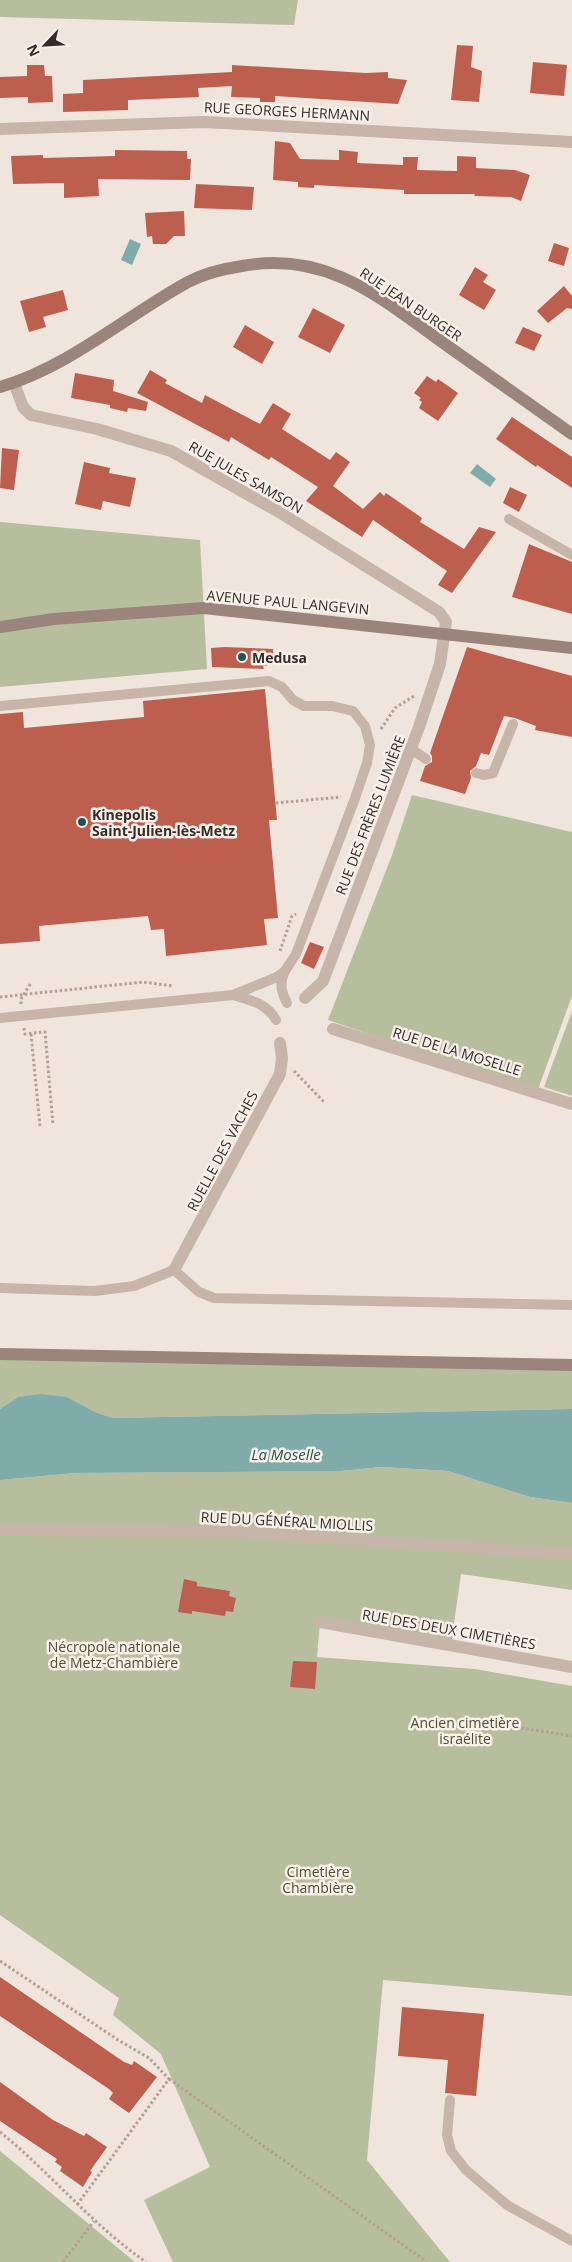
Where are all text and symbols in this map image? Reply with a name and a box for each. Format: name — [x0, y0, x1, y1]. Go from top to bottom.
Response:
north arrow — [20, 20, 70, 70]
text: N — [22, 42, 44, 60]
street label: RUE GEORGES HERMANN — [203, 97, 371, 125]
street label: RUE JEAN BURGER — [356, 263, 466, 345]
street label: RUE JULES SAMSON — [185, 437, 307, 517]
street label: AVENUE PAUL LANGEVIN — [206, 585, 370, 619]
place label: Medusa — [252, 648, 307, 667]
marker: Medusa — [236, 651, 248, 663]
street label: RUE DES FRÈRES LUMIÈRE — [331, 733, 409, 897]
place label: Kinepolis Saint-Julien-lès-Metz — [92, 805, 235, 840]
marker: Kinepolis Saint-Julien-lès-Metz — [76, 816, 88, 828]
street label: RUE DE LA MOSELLE — [391, 1022, 523, 1080]
street label: RUELLE DES VACHES — [182, 1088, 262, 1214]
water label: La Moselle — [251, 1444, 321, 1464]
street label: RUE DU GÉNÉRAL MIOLLIS — [200, 1507, 374, 1535]
street label: RUE DES DEUX CIMETIÈRES — [361, 1604, 537, 1654]
park label: Nécropole nationale de Metz-Chambière — [48, 1637, 180, 1672]
park label: Ancien cimetière israélite — [411, 1713, 520, 1748]
park label: Cimetière Chambière — [282, 1862, 354, 1897]

